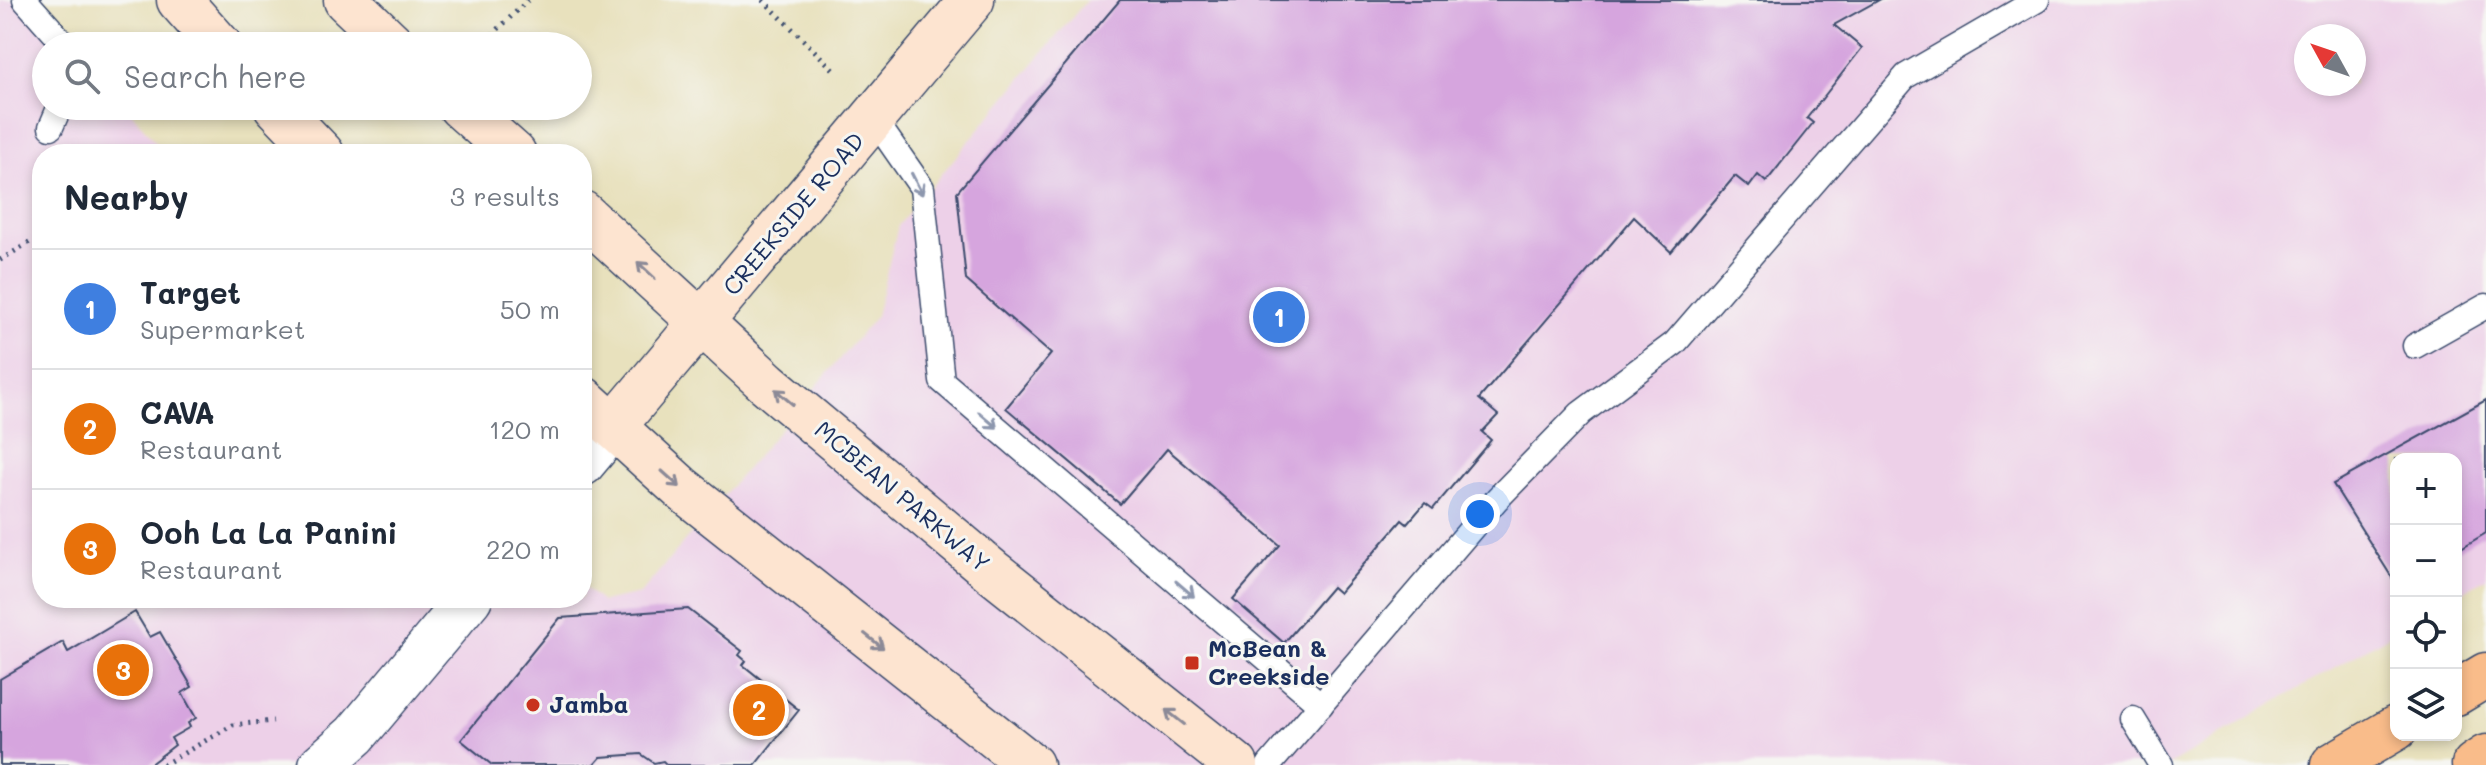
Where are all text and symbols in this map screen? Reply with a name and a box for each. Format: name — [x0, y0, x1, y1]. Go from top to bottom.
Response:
north arrow — [2294, 24, 2366, 96]
search box — [32, 32, 592, 120]
icon: search — [60, 54, 104, 98]
text: Search here — [124, 56, 307, 96]
street label: CREEKSIDE ROAD — [715, 125, 870, 301]
one-way arrow — [910, 172, 925, 195]
text: Nearby — [64, 174, 189, 219]
text: 3 results — [450, 179, 560, 213]
one-way arrow — [637, 261, 656, 280]
text: Target — [140, 272, 241, 312]
pin: 1 — [1253, 287, 1305, 347]
text: 1 — [84, 292, 96, 326]
text: 50 m — [500, 292, 560, 326]
text: Supermarket — [140, 312, 305, 346]
one-way arrow — [774, 388, 795, 406]
text: CAVA — [140, 392, 215, 432]
one-way arrow — [977, 411, 997, 429]
text: 2 — [83, 412, 97, 446]
text: 120 m — [489, 412, 560, 446]
street label: MCBEAN PARKWAY — [809, 413, 997, 578]
text: Restaurant — [140, 432, 282, 466]
map controls — [2390, 453, 2462, 741]
button: + — [2390, 453, 2462, 525]
one-way arrow — [661, 470, 681, 488]
your location — [1460, 494, 1500, 534]
text: Ooh La La Panini — [140, 512, 398, 552]
button: − — [2390, 525, 2462, 597]
text: 3 — [82, 532, 98, 566]
text: 220 m — [486, 532, 560, 566]
text: Restaurant — [140, 552, 282, 586]
one-way arrow — [1174, 580, 1195, 598]
button: locate — [2390, 597, 2462, 669]
place label: McBean & Creekside — [1208, 632, 1330, 691]
one-way arrow — [863, 633, 884, 650]
pin: 3 — [97, 640, 149, 700]
marker: McBean & Creekside — [1183, 654, 1201, 672]
button: layers — [2390, 669, 2462, 741]
pin: 2 — [733, 680, 785, 740]
place label: Jamba — [549, 688, 629, 719]
marker: Jamba — [524, 696, 542, 714]
one-way arrow — [1165, 708, 1186, 725]

